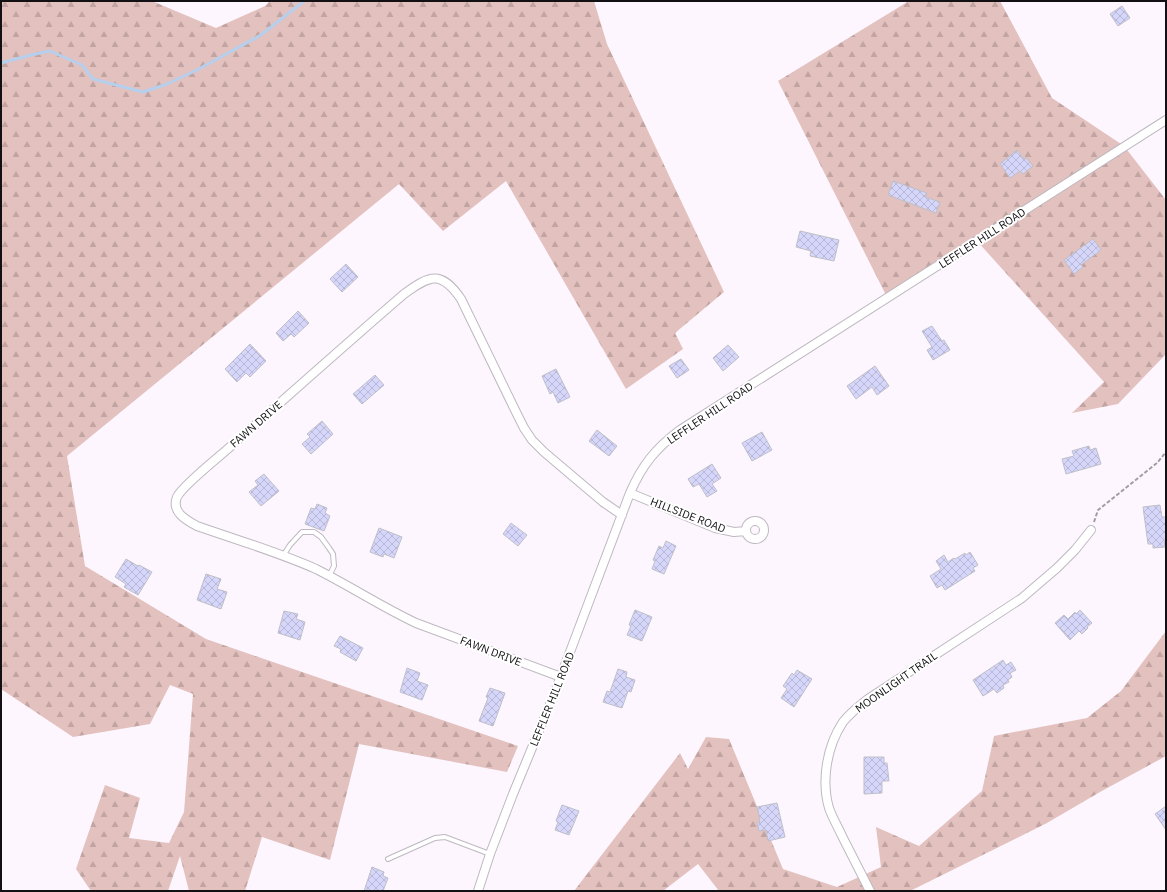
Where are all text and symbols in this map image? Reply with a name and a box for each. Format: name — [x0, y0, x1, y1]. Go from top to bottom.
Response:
street label: LEFFLER HILL ROAD — [936, 205, 1028, 271]
street label: LEFFLER HILL ROAD — [664, 379, 756, 447]
street label: FAWN DRIVE — [227, 397, 285, 451]
street label: HILLSIDE ROAD — [648, 494, 728, 536]
street label: FAWN DRIVE — [458, 633, 524, 669]
street label: MOONLIGHT TRAIL — [852, 648, 940, 715]
street label: LEFFLER HILL ROAD — [527, 650, 577, 748]

